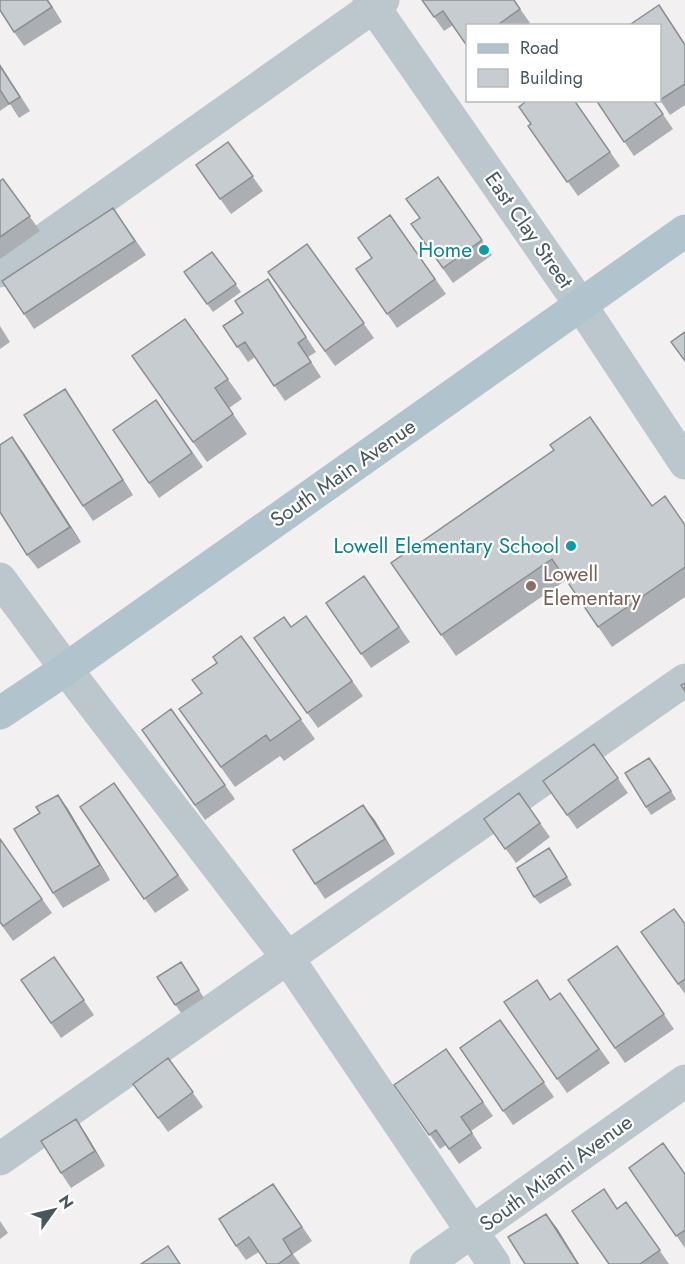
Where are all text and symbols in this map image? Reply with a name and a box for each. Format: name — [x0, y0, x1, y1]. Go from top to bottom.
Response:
legend — [466, 24, 661, 102]
text: Road — [520, 35, 559, 61]
text: Building — [520, 65, 583, 91]
street label: East Clay Street — [478, 166, 580, 294]
place label: Home — [418, 235, 472, 265]
marker: Home — [477, 243, 491, 257]
street label: South Main Avenue — [264, 411, 422, 535]
place label: Lowell Elementary School — [333, 531, 559, 561]
marker: Lowell Elementary School — [564, 539, 578, 553]
place label: Lowell Elementary — [543, 559, 641, 613]
marker: Lowell Elementary — [524, 579, 538, 593]
street label: South Miami Avenue — [473, 1107, 639, 1239]
north arrow — [24, 1180, 84, 1240]
text: N — [53, 1190, 79, 1214]

